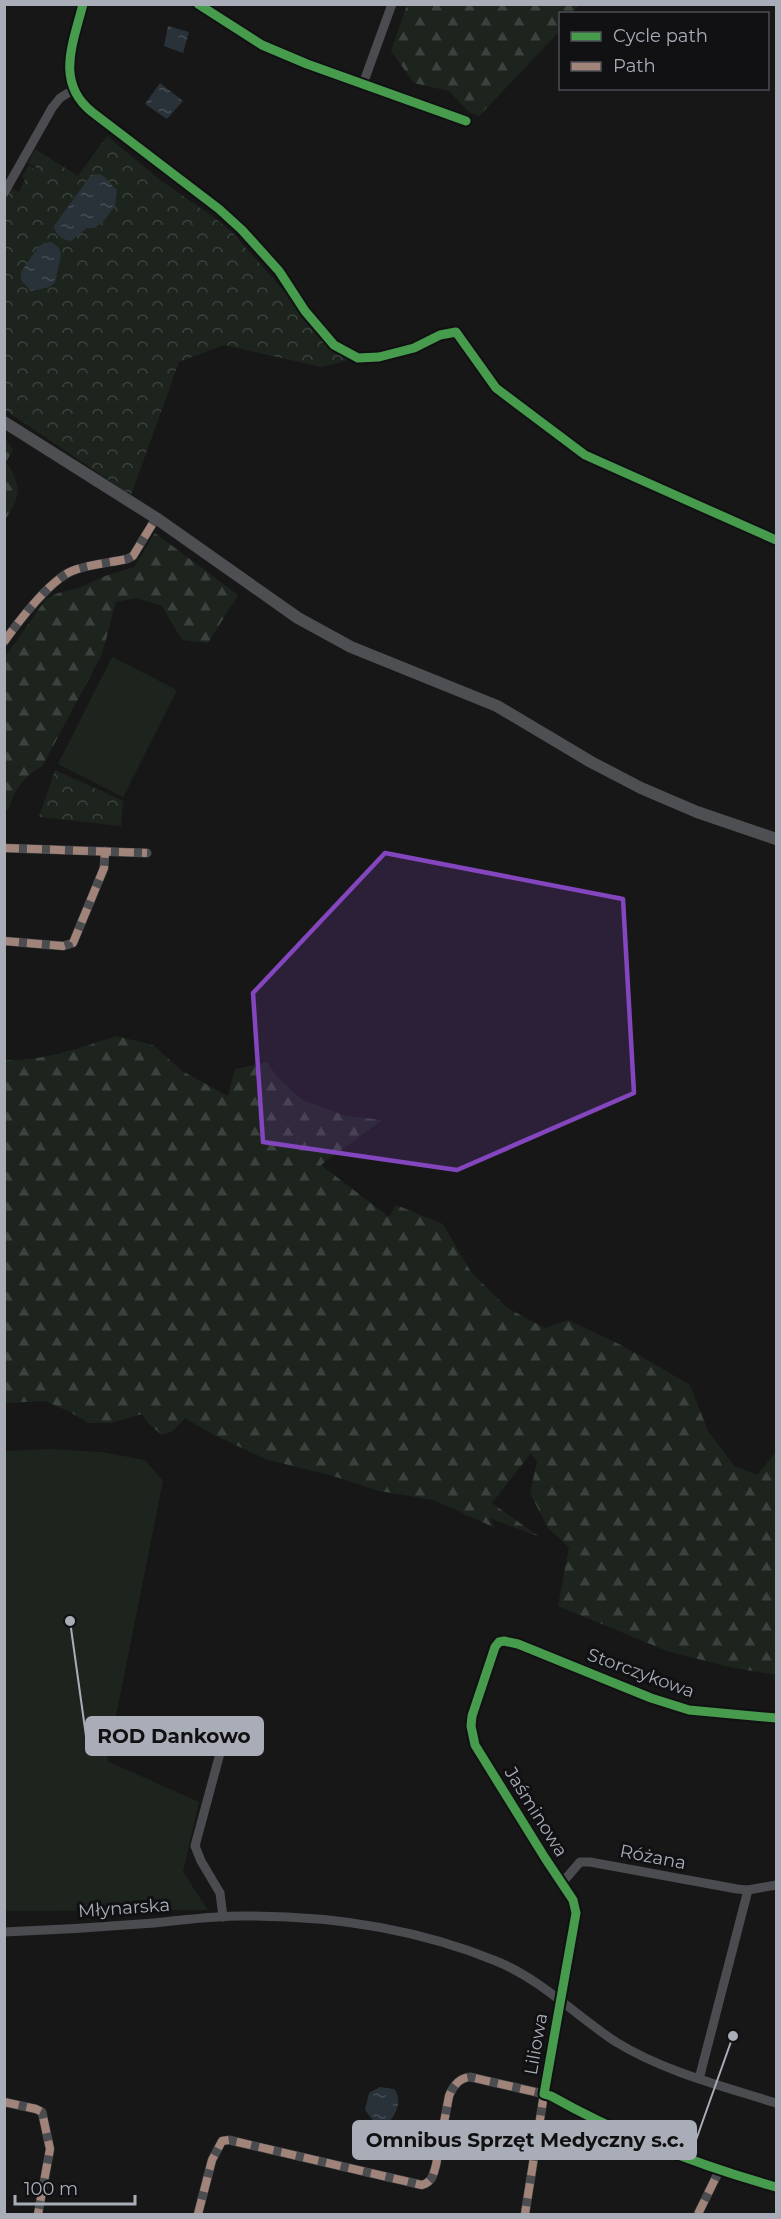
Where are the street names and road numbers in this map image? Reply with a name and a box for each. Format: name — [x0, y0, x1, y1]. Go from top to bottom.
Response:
street label: Storczykowa — [584, 1643, 698, 1703]
street label: Jaśminowa — [499, 1762, 572, 1861]
street label: Różana — [618, 1840, 688, 1874]
street label: Młynarska — [77, 1894, 171, 1922]
street label: Liliowa — [520, 2011, 552, 2077]

